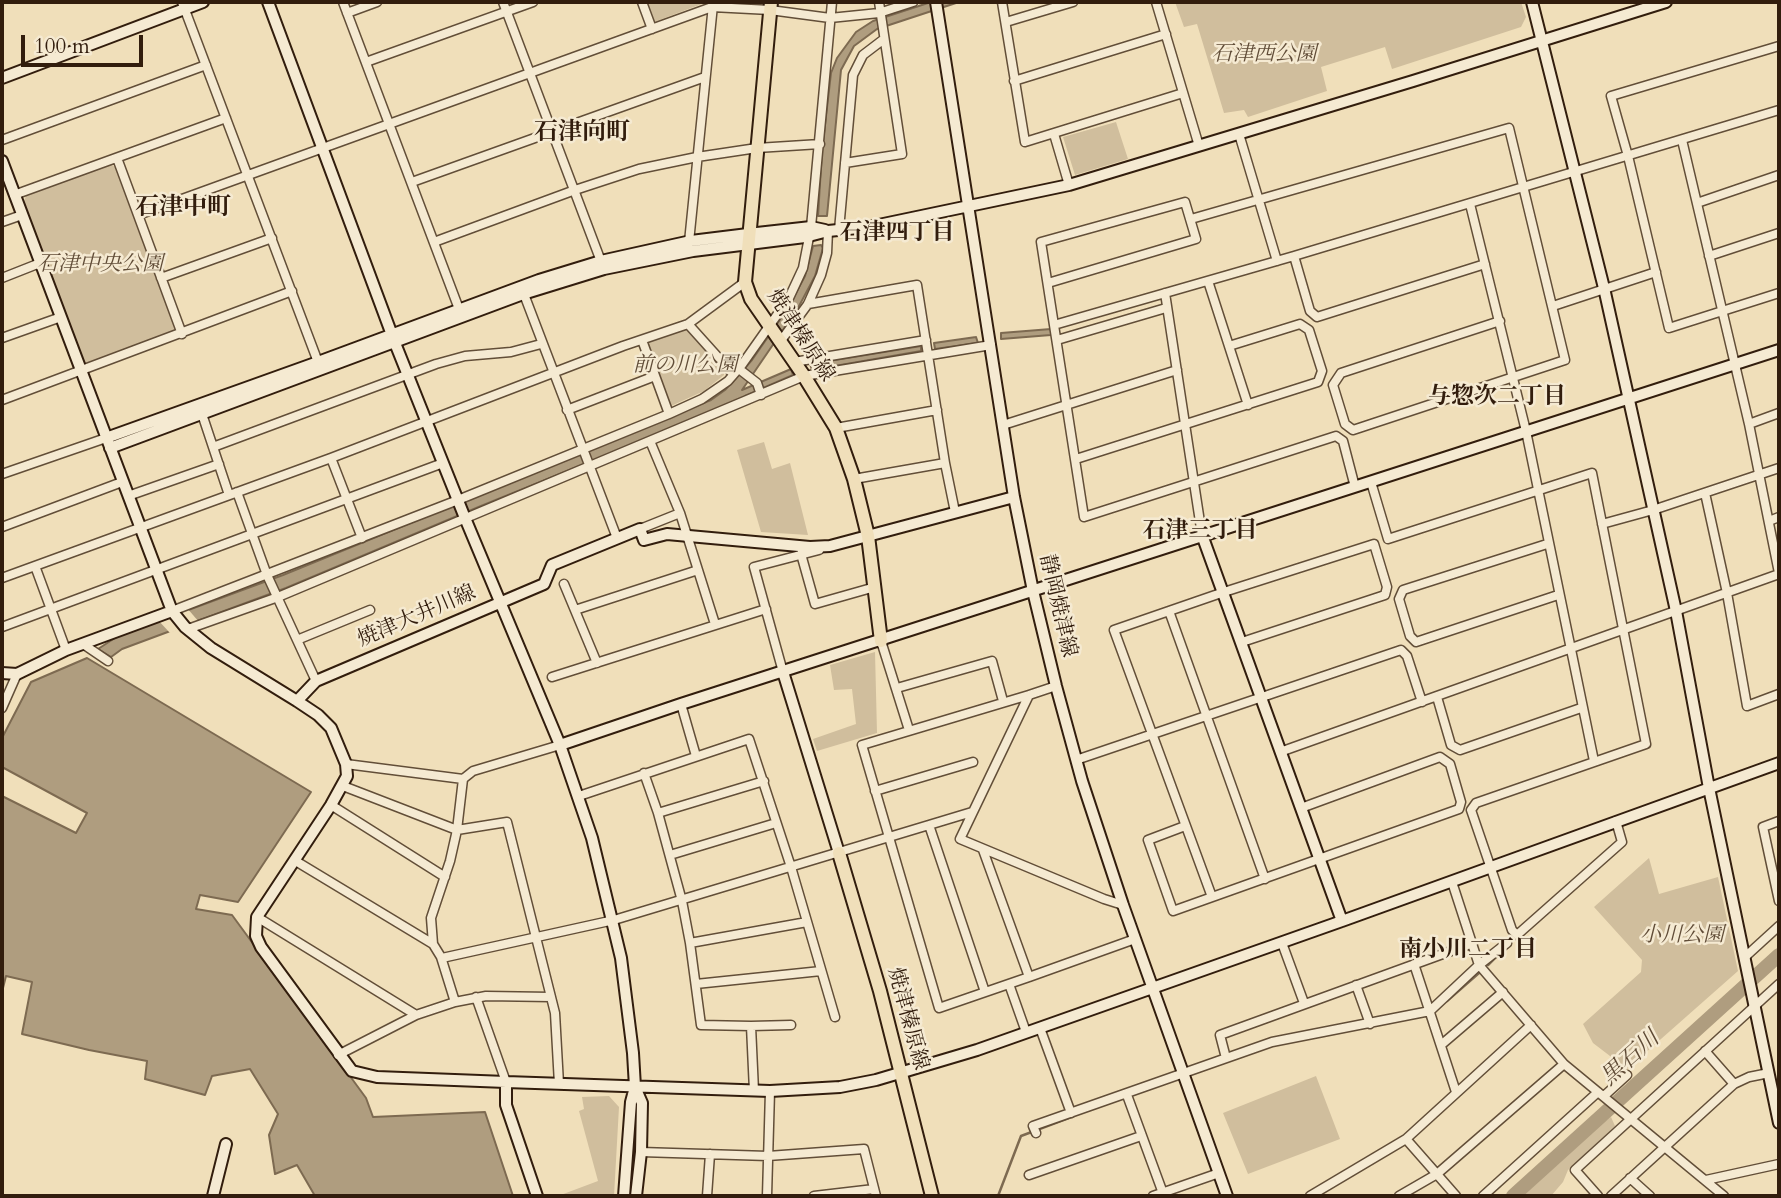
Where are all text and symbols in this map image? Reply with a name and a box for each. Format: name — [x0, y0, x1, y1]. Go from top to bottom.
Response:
scale bar — [24, 21, 147, 65]
text: 100 m — [34, 32, 90, 61]
park label: 石津西公園 — [1212, 42, 1316, 68]
district label: 石津向町 — [534, 119, 630, 147]
district label: 石津中町 — [135, 194, 231, 222]
district label: 石津四丁目 — [840, 220, 954, 248]
park label: 石津中央公園 — [37, 252, 163, 278]
street label: 焼津榛原線 — [761, 285, 839, 387]
park label: 前の川公園 — [633, 353, 737, 379]
district label: 与惣次二丁目 — [1428, 384, 1566, 412]
district label: 石津三丁目 — [1143, 518, 1257, 546]
street label: 静岡焼津線 — [1033, 552, 1081, 660]
street label: 焼津大井川線 — [354, 581, 480, 653]
park label: 小川公園 — [1640, 923, 1724, 949]
district label: 南小川二丁目 — [1399, 937, 1537, 965]
street label: 焼津榛原線 — [881, 965, 933, 1073]
water label: 黒石川 — [1596, 1026, 1666, 1092]

